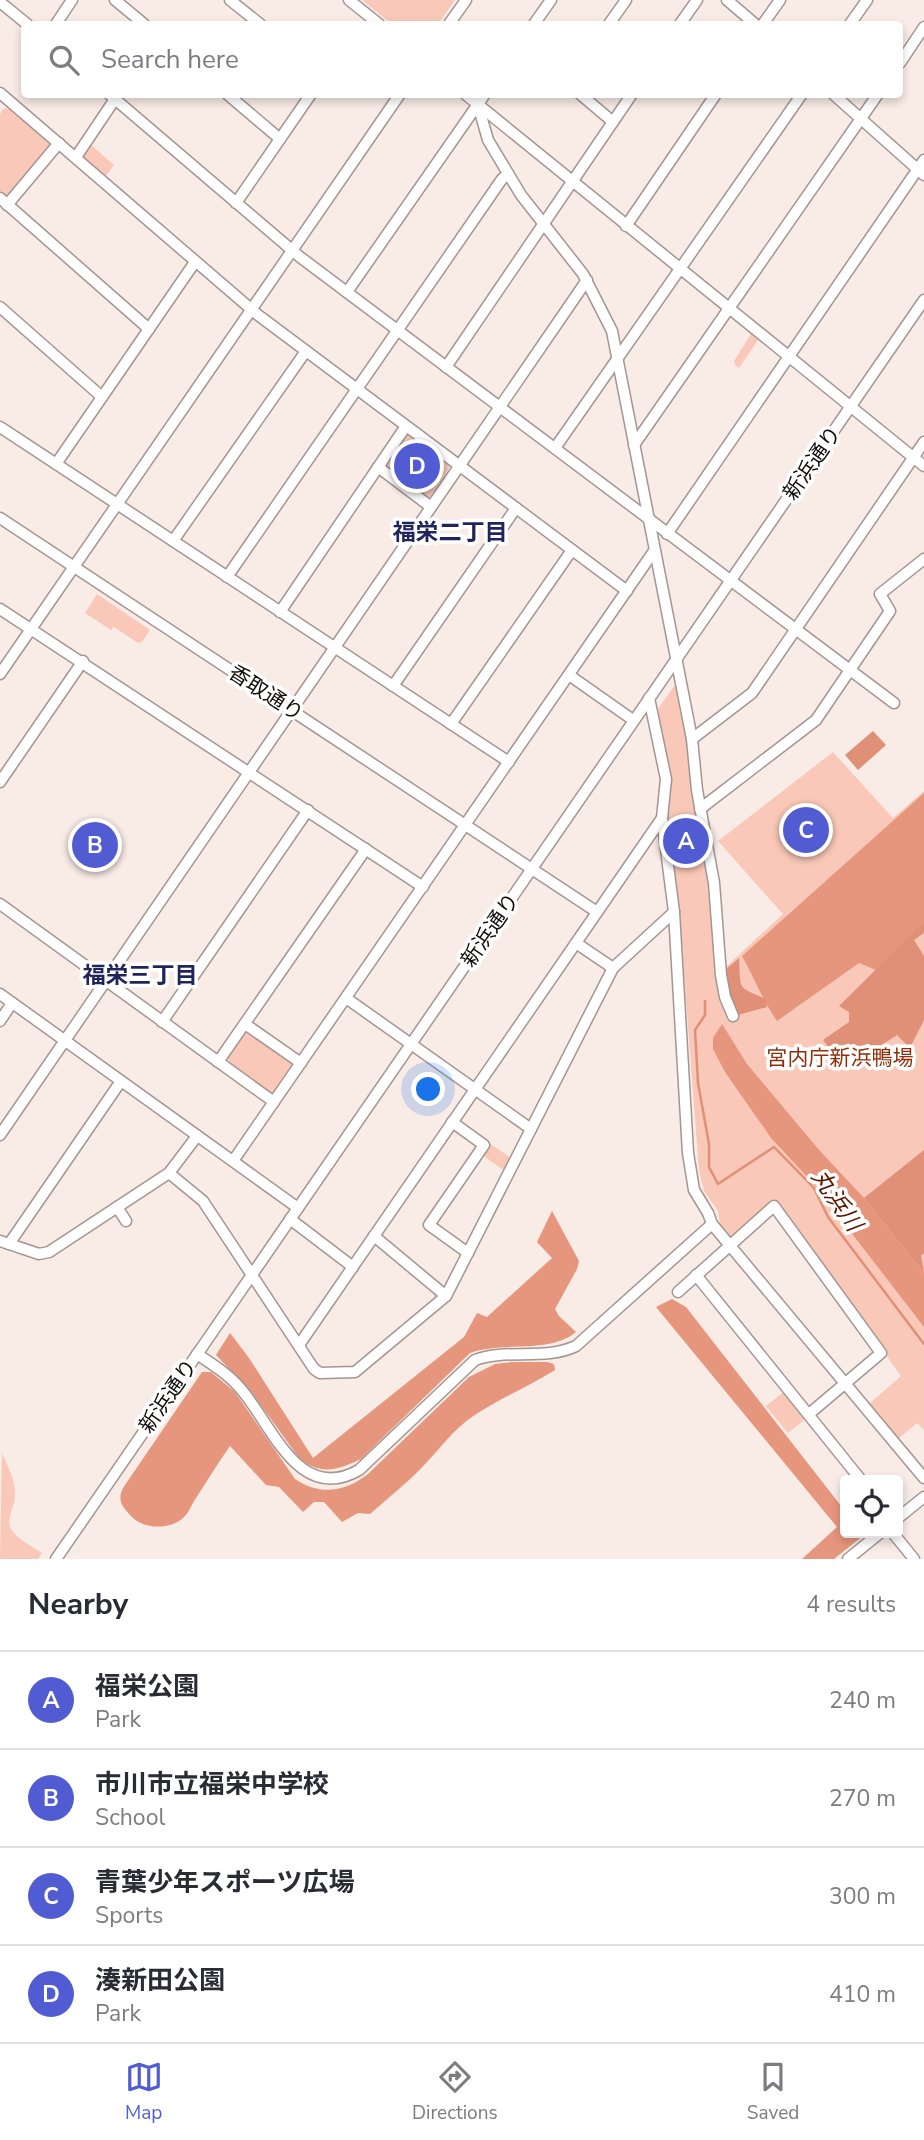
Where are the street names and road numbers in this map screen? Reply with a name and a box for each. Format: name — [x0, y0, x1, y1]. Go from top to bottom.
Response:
street label: 新浜通り — [776, 421, 848, 505]
street label: 香取通り — [223, 658, 309, 728]
street label: 新浜通り — [454, 888, 526, 972]
street label: 新浜通り — [132, 1354, 204, 1438]

